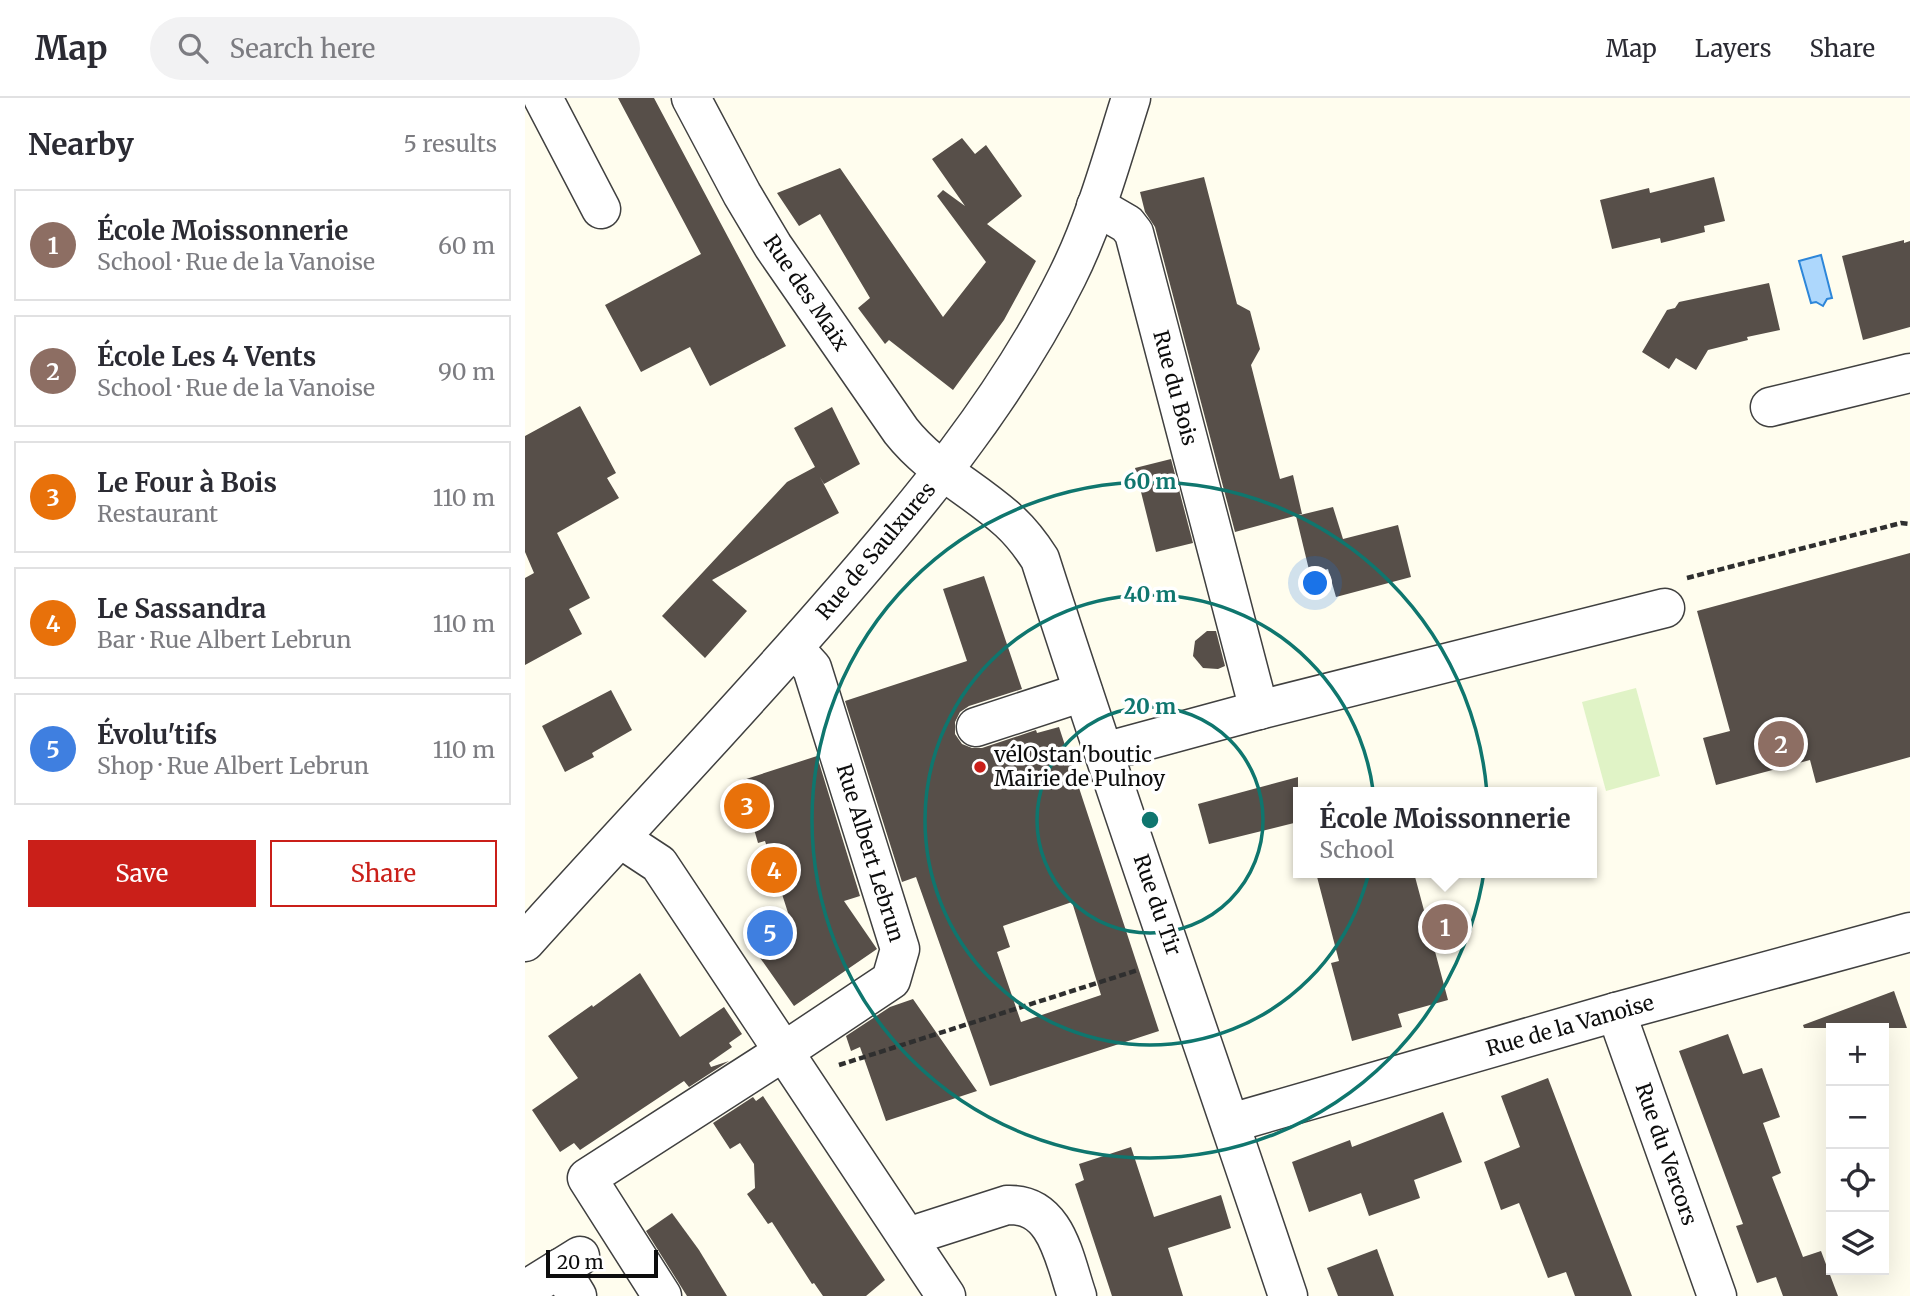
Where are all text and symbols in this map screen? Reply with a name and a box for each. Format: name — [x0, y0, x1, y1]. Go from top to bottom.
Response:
search box — [150, 17, 640, 80]
text: Map — [35, 28, 108, 69]
icon: search — [174, 29, 212, 67]
text: Search here — [230, 32, 375, 65]
text: Map — [1606, 33, 1657, 64]
text: Layers — [1695, 33, 1771, 64]
text: Share — [1809, 33, 1875, 64]
text: Nearby — [28, 125, 134, 163]
text: 5 results — [403, 129, 497, 158]
text: École Moissonnerie — [97, 214, 348, 247]
street label: Rue des Maix — [758, 230, 855, 356]
text: 1 — [48, 231, 58, 260]
text: 60 m — [438, 231, 495, 260]
text: School · Rue de la Vanoise — [97, 247, 375, 276]
street label: Rue du Bois — [1147, 327, 1204, 448]
text: École Les 4 Vents — [97, 340, 316, 373]
text: 2 — [46, 357, 60, 386]
text: 90 m — [438, 357, 495, 386]
text: School · Rue de la Vanoise — [97, 373, 375, 402]
text: Le Four à Bois — [97, 466, 277, 499]
text: 60 m — [1124, 468, 1176, 495]
street label: Rue de Saulxures — [810, 476, 941, 625]
text: 3 — [46, 483, 60, 512]
text: 110 m — [433, 483, 495, 512]
text: Restaurant — [97, 499, 218, 528]
your location — [1298, 566, 1332, 600]
text: 40 m — [1123, 581, 1177, 608]
text: Le Sassandra — [97, 592, 266, 625]
text: 4 — [46, 609, 60, 638]
text: 110 m — [433, 609, 495, 638]
text: Bar · Rue Albert Lebrun — [97, 625, 351, 654]
text: 20 m — [1124, 693, 1176, 720]
text: Évolu'tifs — [97, 718, 217, 751]
pin: 2 — [1758, 718, 1804, 770]
text: 5 — [46, 735, 60, 764]
text: 110 m — [433, 735, 495, 764]
place label: vélOstan'boutic Mairie de Pulnoy — [993, 741, 1166, 792]
text: Shop · Rue Albert Lebrun — [97, 751, 369, 780]
marker: vélOstan'boutic Mairie de Pulnoy — [972, 759, 988, 775]
street label: Rue Albert Lebrun — [831, 761, 910, 945]
pin: 3 — [724, 780, 770, 832]
popup — [1293, 787, 1597, 878]
text: École Moissonnerie — [1319, 802, 1571, 835]
centre of rings — [1138, 808, 1162, 832]
text: School — [1319, 835, 1394, 864]
button: Save — [28, 840, 256, 907]
button: Share — [270, 840, 497, 907]
pin: 4 — [751, 844, 797, 896]
street label: Rue du Tir — [1128, 851, 1187, 959]
pin: 1 — [1422, 901, 1468, 953]
pin: 5 — [747, 907, 793, 959]
street label: Rue de la Vanoise — [1483, 989, 1657, 1062]
map controls — [1826, 1023, 1889, 1275]
button: + — [1826, 1023, 1889, 1086]
street label: Rue du Vercors — [1629, 1079, 1703, 1229]
button: − — [1826, 1086, 1889, 1149]
button: locate — [1826, 1149, 1889, 1212]
button: layers — [1826, 1212, 1889, 1275]
scale bar — [546, 1247, 658, 1279]
text: 20 m — [557, 1250, 604, 1274]

